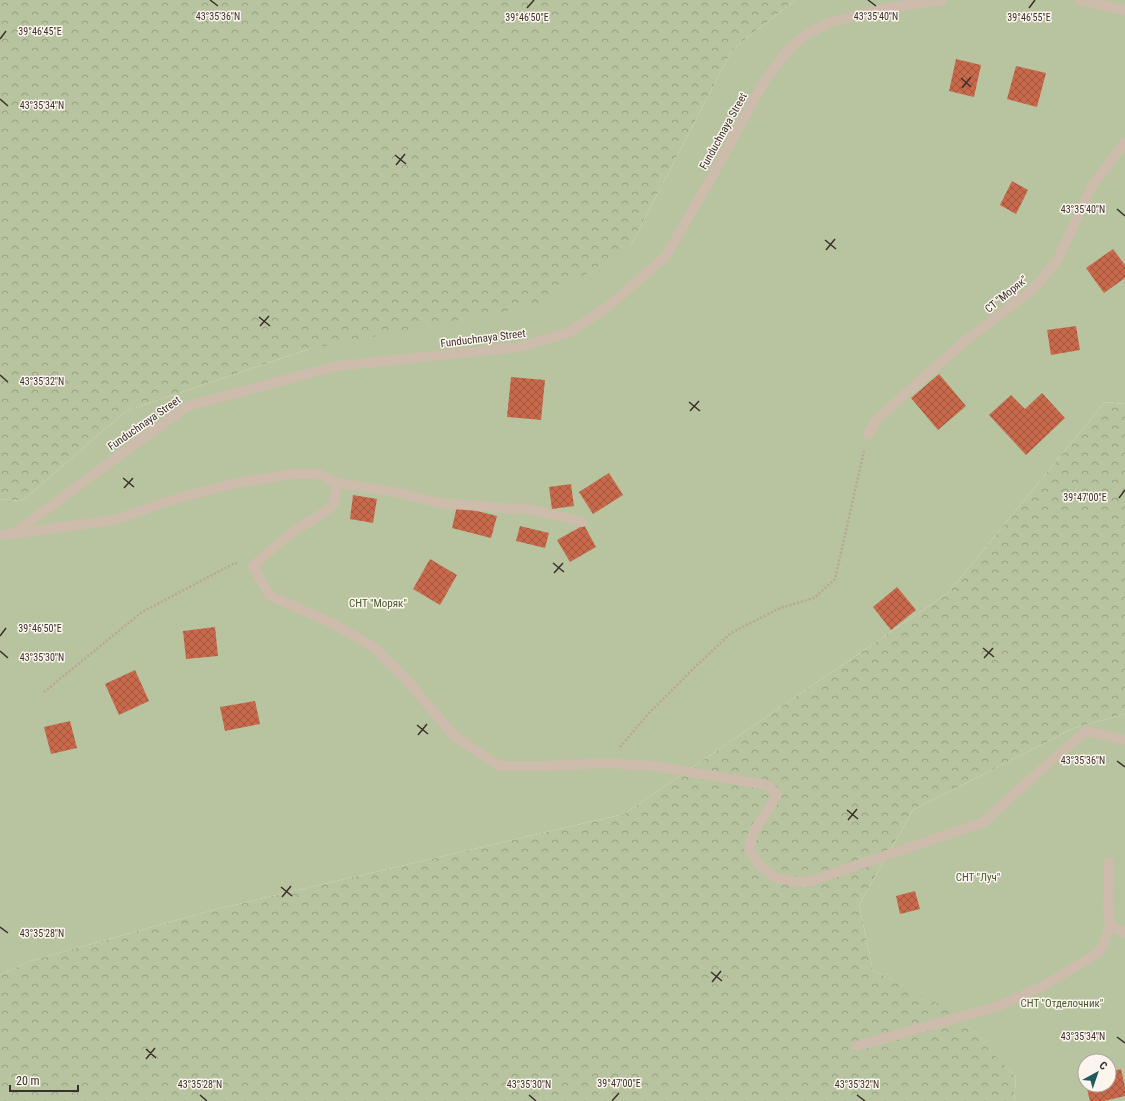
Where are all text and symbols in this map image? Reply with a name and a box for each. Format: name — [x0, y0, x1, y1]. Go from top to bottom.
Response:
text: 43°35'36"N — [196, 11, 240, 22]
text: 43°35'40"N — [854, 11, 898, 22]
text: 39°46'50"E — [505, 12, 549, 23]
text: 39°46'55"E — [1007, 12, 1051, 23]
text: 39°46'45"E — [18, 26, 62, 37]
street label: Funduchnaya Street — [697, 91, 750, 172]
text: 43°35'34"N — [20, 100, 64, 111]
text: 43°35'40"N — [1061, 204, 1105, 215]
street label: СТ "Моряк" — [982, 273, 1030, 315]
street label: Funduchnaya Street — [440, 327, 526, 350]
text: 43°35'32"N — [20, 376, 64, 387]
street label: Funduchnaya Street — [106, 394, 183, 453]
text: 39°47'00"E — [1063, 492, 1107, 503]
park label: СНТ "Моряк" — [349, 597, 407, 610]
text: 39°46'50"E — [18, 623, 62, 634]
text: 43°35'30"N — [20, 652, 64, 663]
text: 43°35'36"N — [1061, 755, 1105, 766]
park label: СНТ "Луч" — [956, 871, 1000, 884]
text: 43°35'28"N — [20, 928, 64, 939]
park label: СНТ "Отделочник" — [1021, 997, 1103, 1010]
text: 43°35'34"N — [1061, 1031, 1105, 1042]
north arrow — [1077, 1053, 1117, 1093]
text: С — [1097, 1059, 1110, 1073]
scale bar — [10, 1067, 78, 1093]
text: 20 m — [16, 1074, 40, 1088]
text: 39°47'00"E — [597, 1078, 641, 1089]
text: 43°35'28"N — [178, 1079, 222, 1090]
text: 43°35'30"N — [507, 1079, 551, 1090]
text: 43°35'32"N — [835, 1079, 879, 1090]

